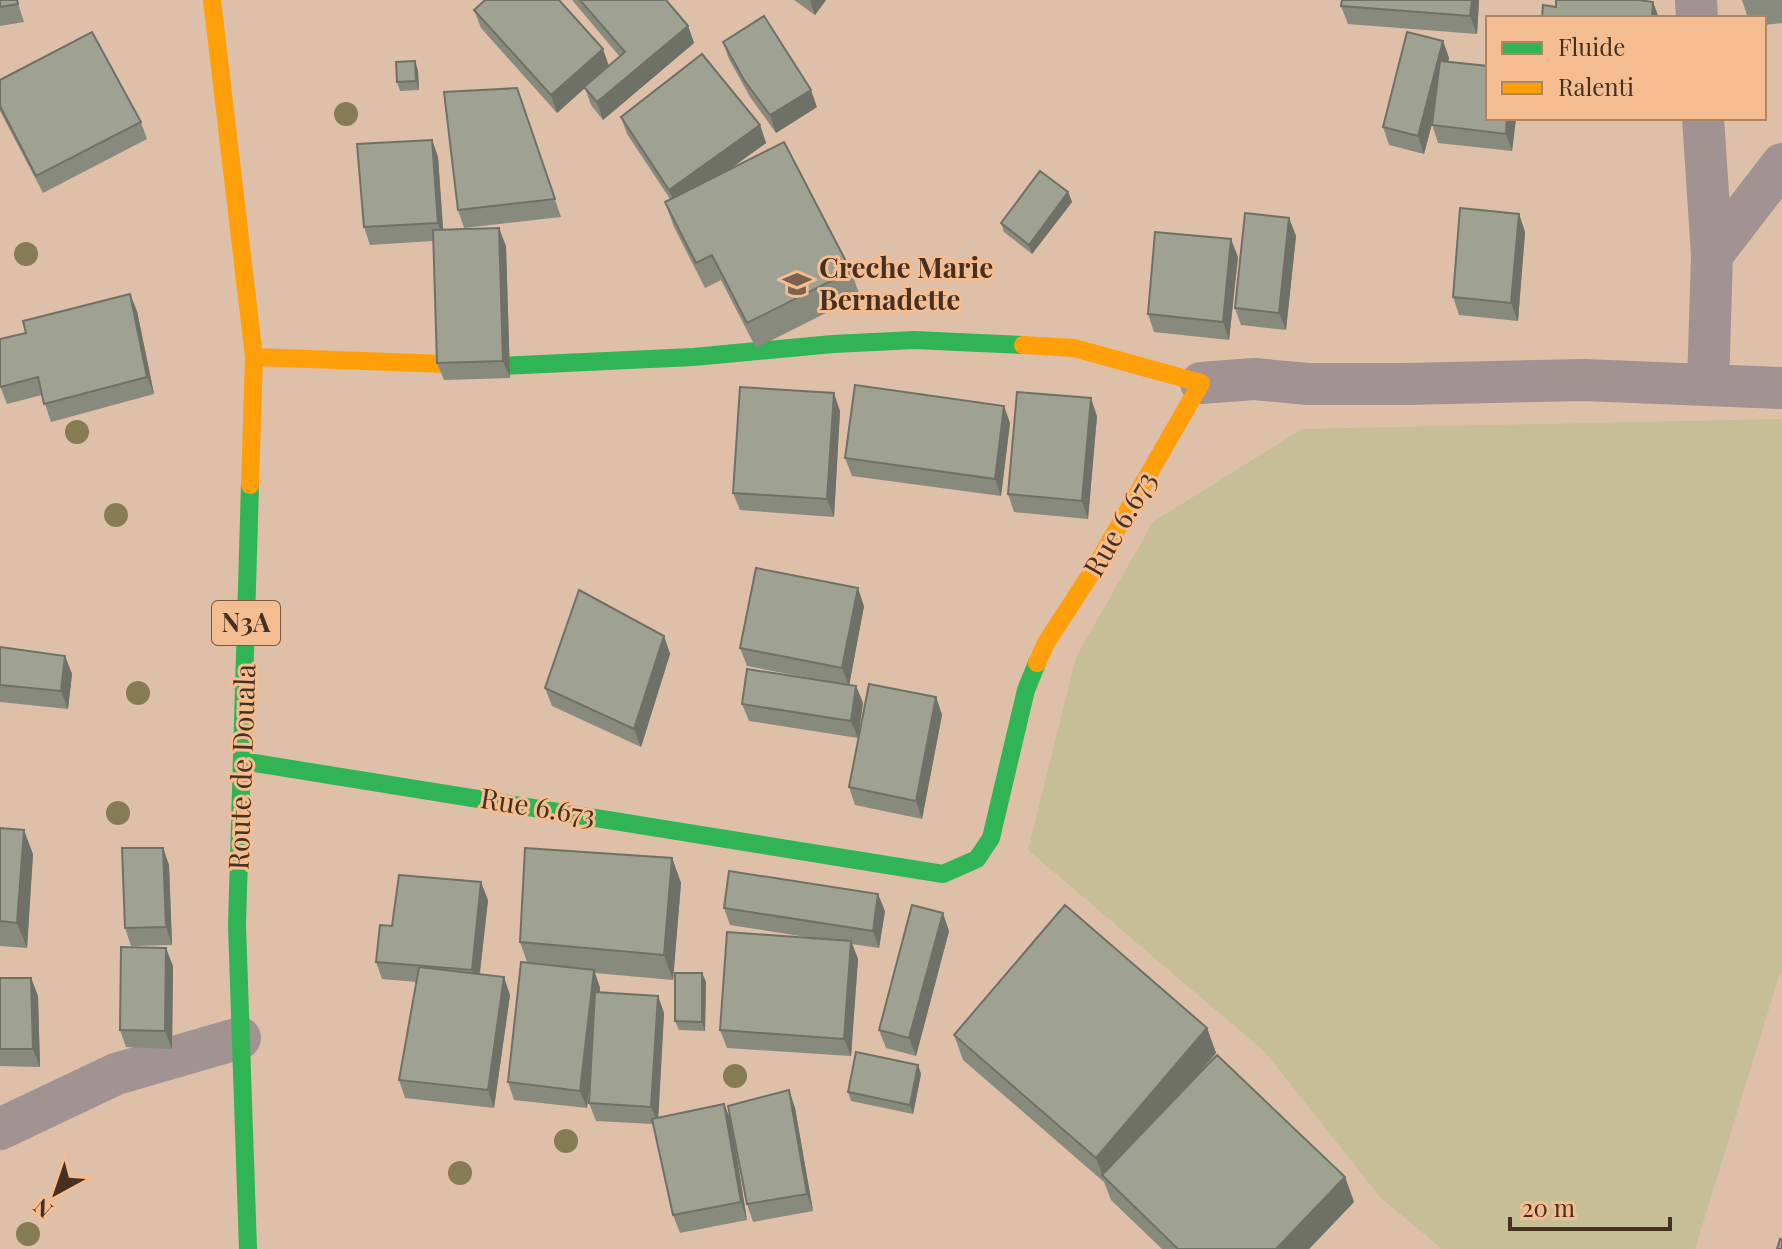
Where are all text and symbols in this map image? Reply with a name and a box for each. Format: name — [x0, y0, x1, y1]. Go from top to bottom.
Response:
legend — [1486, 16, 1766, 120]
text: Fluide — [1558, 30, 1625, 62]
text: Ralenti — [1558, 70, 1634, 102]
place label: Creche Marie Bernadette — [819, 248, 993, 317]
school or university icon: Creche Marie Bernadette — [782, 269, 812, 299]
street label: Rue 6.673 — [1074, 464, 1164, 583]
road number: N3A — [212, 601, 280, 645]
street label: Route de Douala — [218, 663, 263, 871]
street label: Rue 6.673 — [478, 778, 598, 833]
north arrow — [16, 1153, 96, 1233]
scale bar — [1510, 1181, 1670, 1231]
text: 20 m — [1522, 1191, 1575, 1223]
text: N — [27, 1192, 58, 1226]

